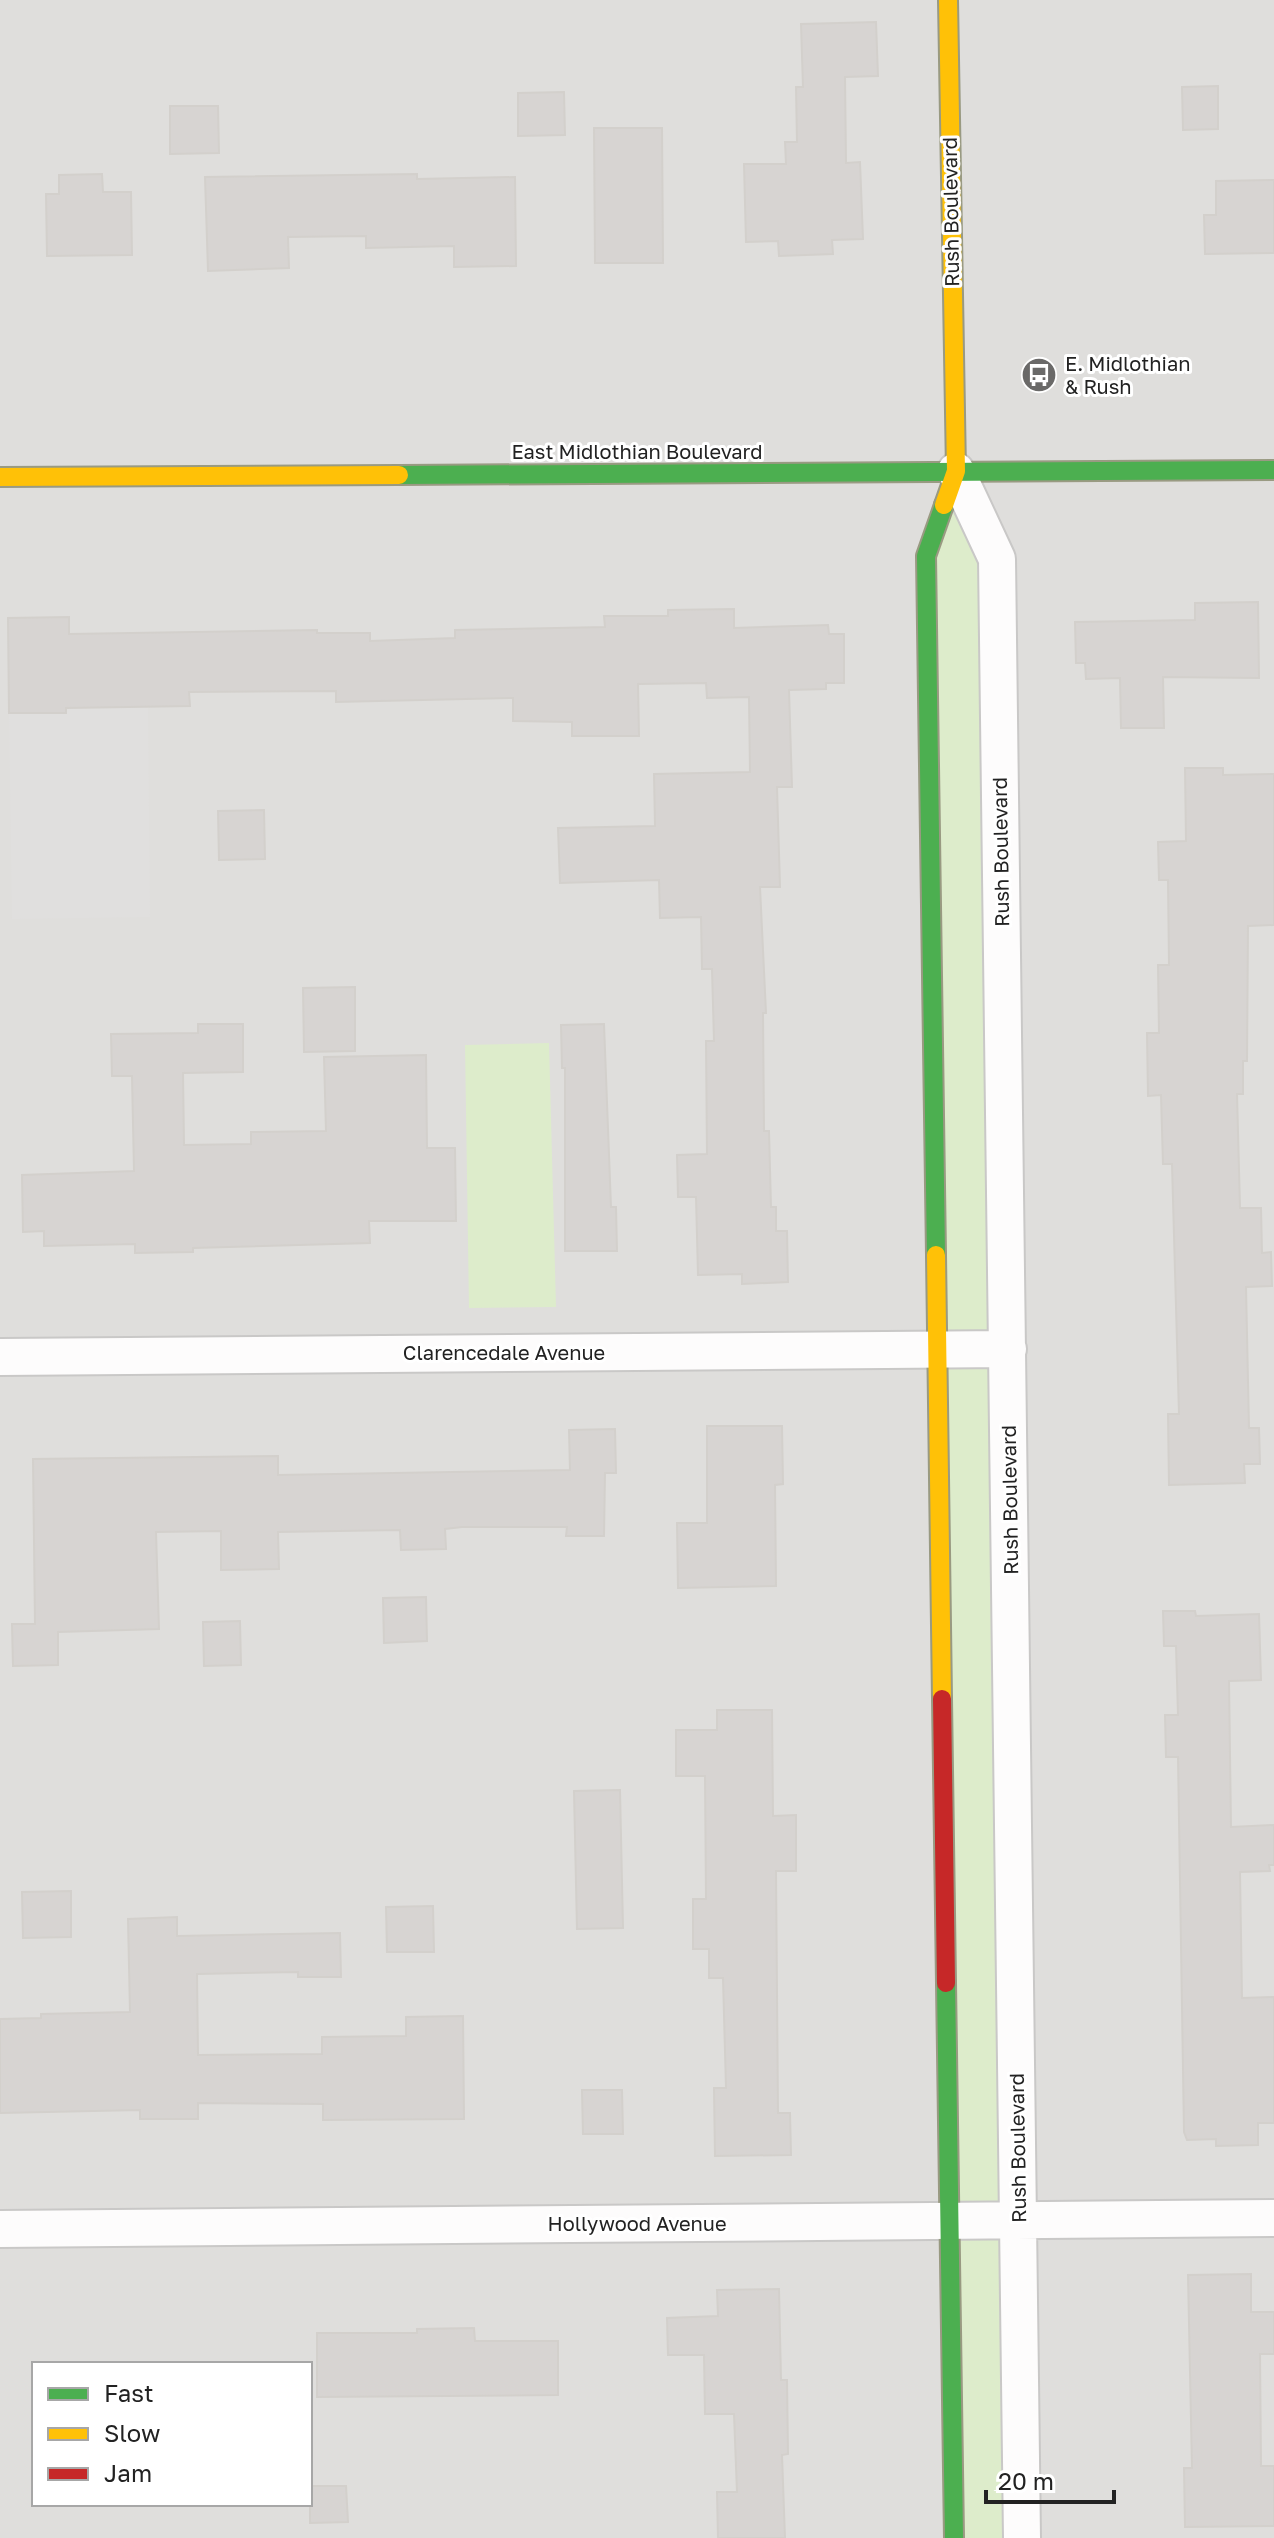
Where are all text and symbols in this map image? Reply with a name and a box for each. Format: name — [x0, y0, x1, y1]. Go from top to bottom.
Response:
street label: Rush Boulevard — [937, 137, 963, 287]
place label: E. Midlothian & Rush — [1065, 351, 1191, 398]
bus stop icon: E. Midlothian & Rush — [1020, 356, 1058, 394]
street label: East Midlothian Boulevard — [512, 439, 762, 463]
street label: Rush Boulevard — [987, 777, 1013, 927]
street label: Clarencedale Avenue — [403, 1340, 605, 1364]
street label: Rush Boulevard — [996, 1425, 1022, 1575]
street label: Rush Boulevard — [1004, 2073, 1030, 2223]
street label: Hollywood Avenue — [547, 2211, 727, 2235]
legend — [32, 2362, 312, 2506]
text: Fast — [104, 2378, 154, 2407]
text: Slow — [104, 2418, 160, 2447]
scale bar — [986, 2454, 1114, 2504]
text: Jam — [104, 2458, 152, 2487]
text: 20 m — [998, 2466, 1054, 2495]

